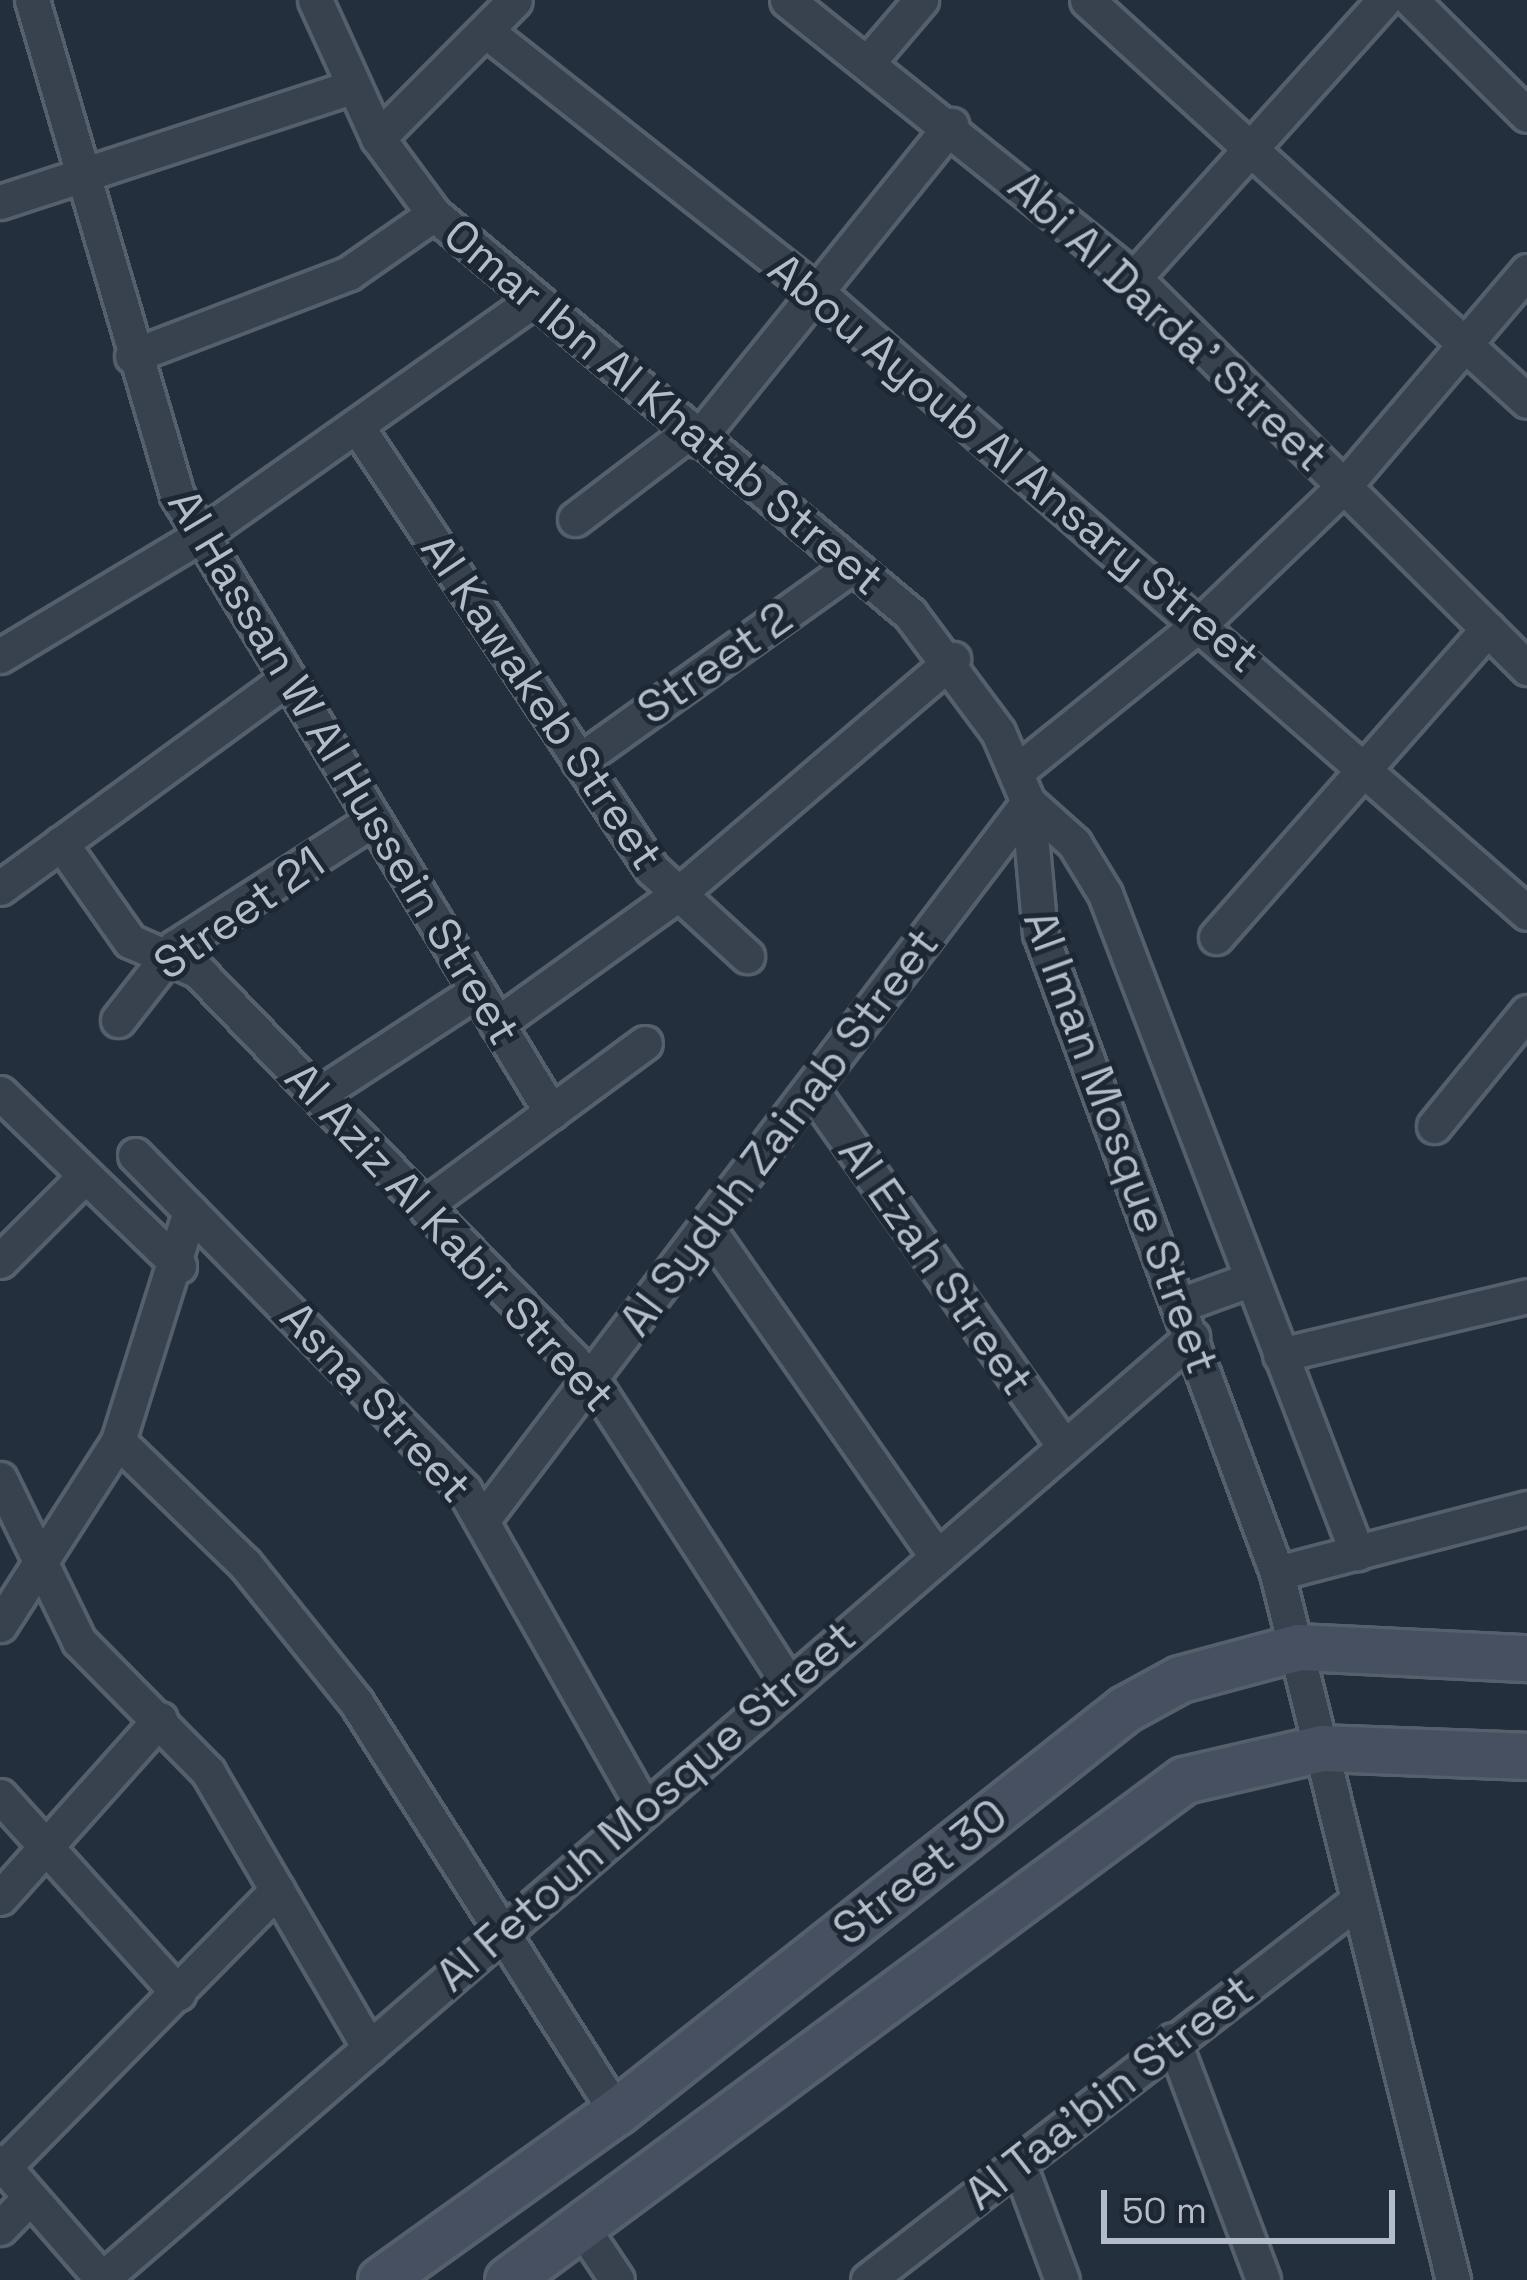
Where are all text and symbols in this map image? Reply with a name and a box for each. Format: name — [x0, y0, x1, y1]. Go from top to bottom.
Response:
street label: Abi Al Darda' Street — [997, 159, 1339, 483]
street label: Omar Ibn Al Khatab Street — [433, 207, 895, 607]
street label: Abou Ayoub Al Ansary Street — [757, 241, 1271, 685]
street label: Al Hassan W Al Hussein Street — [156, 479, 532, 1055]
street label: Al Kawakeb Street — [410, 524, 674, 880]
street label: Street 2 — [627, 590, 803, 736]
street label: Street 21 — [144, 835, 334, 991]
street label: Al Iman Mosque Street — [1012, 903, 1230, 1381]
street label: Al Syduh Zainab Street — [608, 918, 950, 1346]
street label: Al Aziz Al Kabir Street — [274, 1051, 626, 1423]
street label: Al Ezah Street — [827, 1127, 1045, 1405]
street label: Asna Street — [269, 1290, 483, 1514]
street label: Al Fetouh Mosque Street — [425, 1609, 867, 2003]
street label: Street 30 — [823, 1788, 1017, 1956]
street label: Al Taa'bin Street — [954, 1962, 1264, 2222]
scale bar — [1107, 2166, 1401, 2240]
text: 50 m — [1122, 2188, 1207, 2234]

